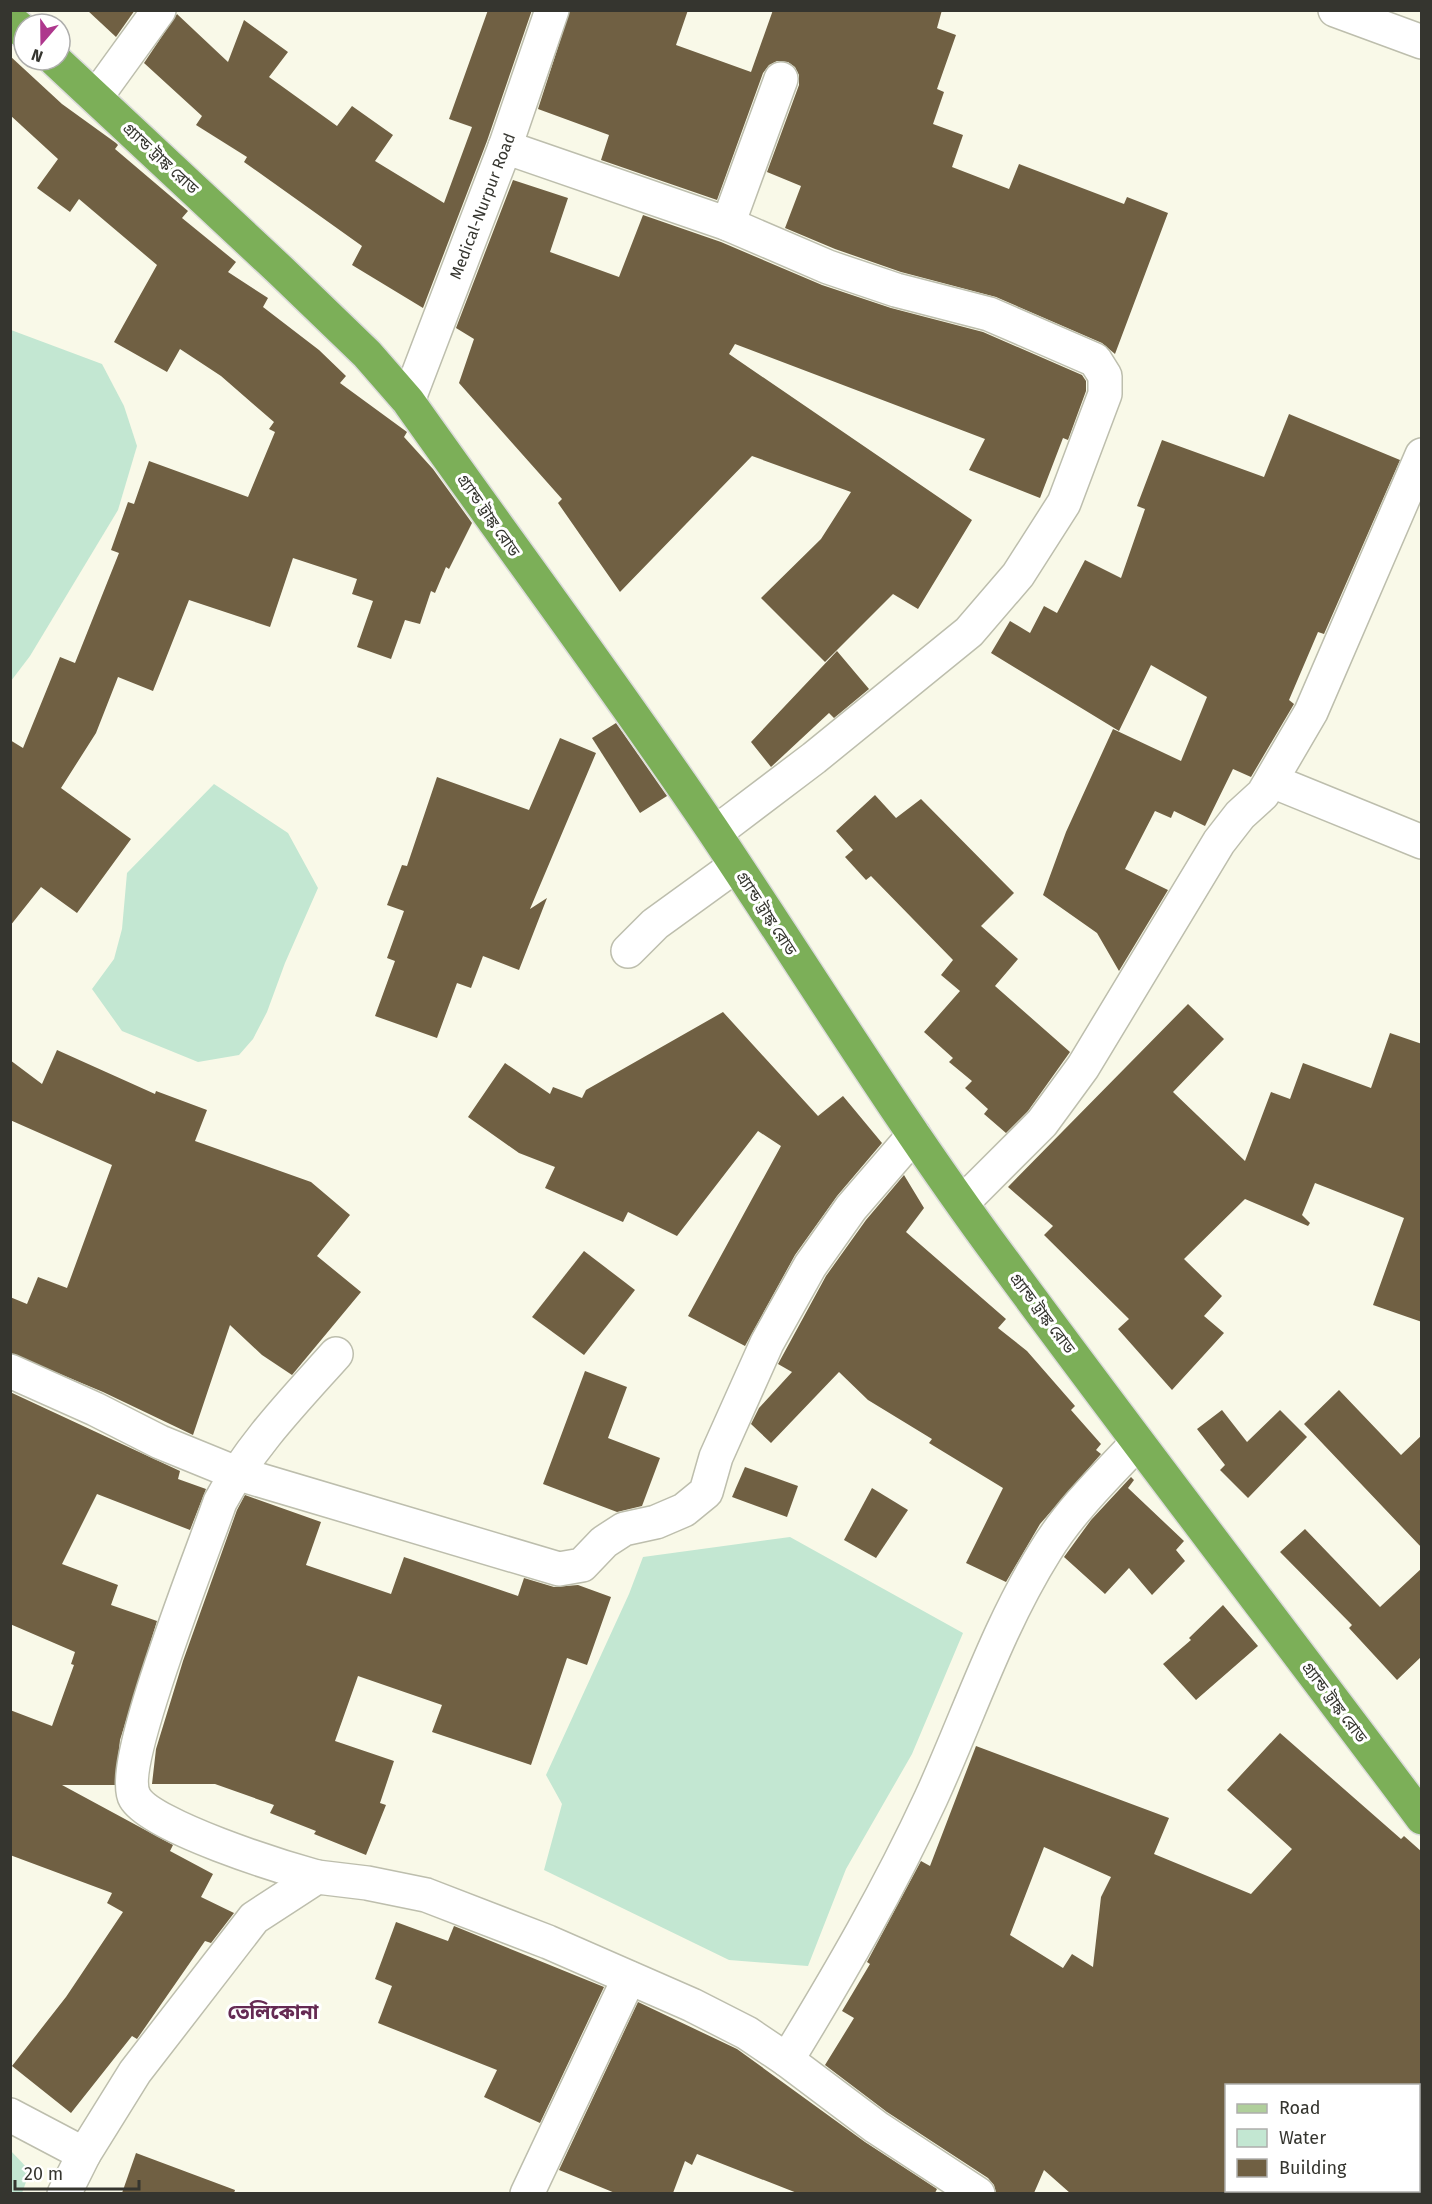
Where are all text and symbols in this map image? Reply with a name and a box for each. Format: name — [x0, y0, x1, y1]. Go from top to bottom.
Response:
north arrow — [12, 12, 72, 72]
text: N — [29, 45, 45, 66]
street label: গ্র্যান্ড ট্রাঙ্ক রোড — [119, 119, 203, 198]
street label: Medical-Nurpur Road — [446, 131, 519, 282]
street label: গ্র্যান্ড ট্রাঙ্ক রোড — [453, 470, 524, 561]
street label: গ্র্যান্ড ট্রাঙ্ক রোড — [732, 868, 801, 959]
street label: গ্র্যান্ড ট্রাঙ্ক রোড — [1006, 1269, 1079, 1358]
street label: গ্র্যান্ড ট্রাঙ্ক রোড — [1298, 1658, 1371, 1747]
district label: তেলিকোনা — [228, 2000, 319, 2024]
legend — [1225, 2084, 1420, 2192]
text: Road — [1279, 2097, 1321, 2119]
text: Water — [1279, 2127, 1326, 2149]
scale bar — [15, 2153, 140, 2191]
text: Building — [1279, 2157, 1347, 2179]
text: 20 m — [24, 2163, 63, 2185]

